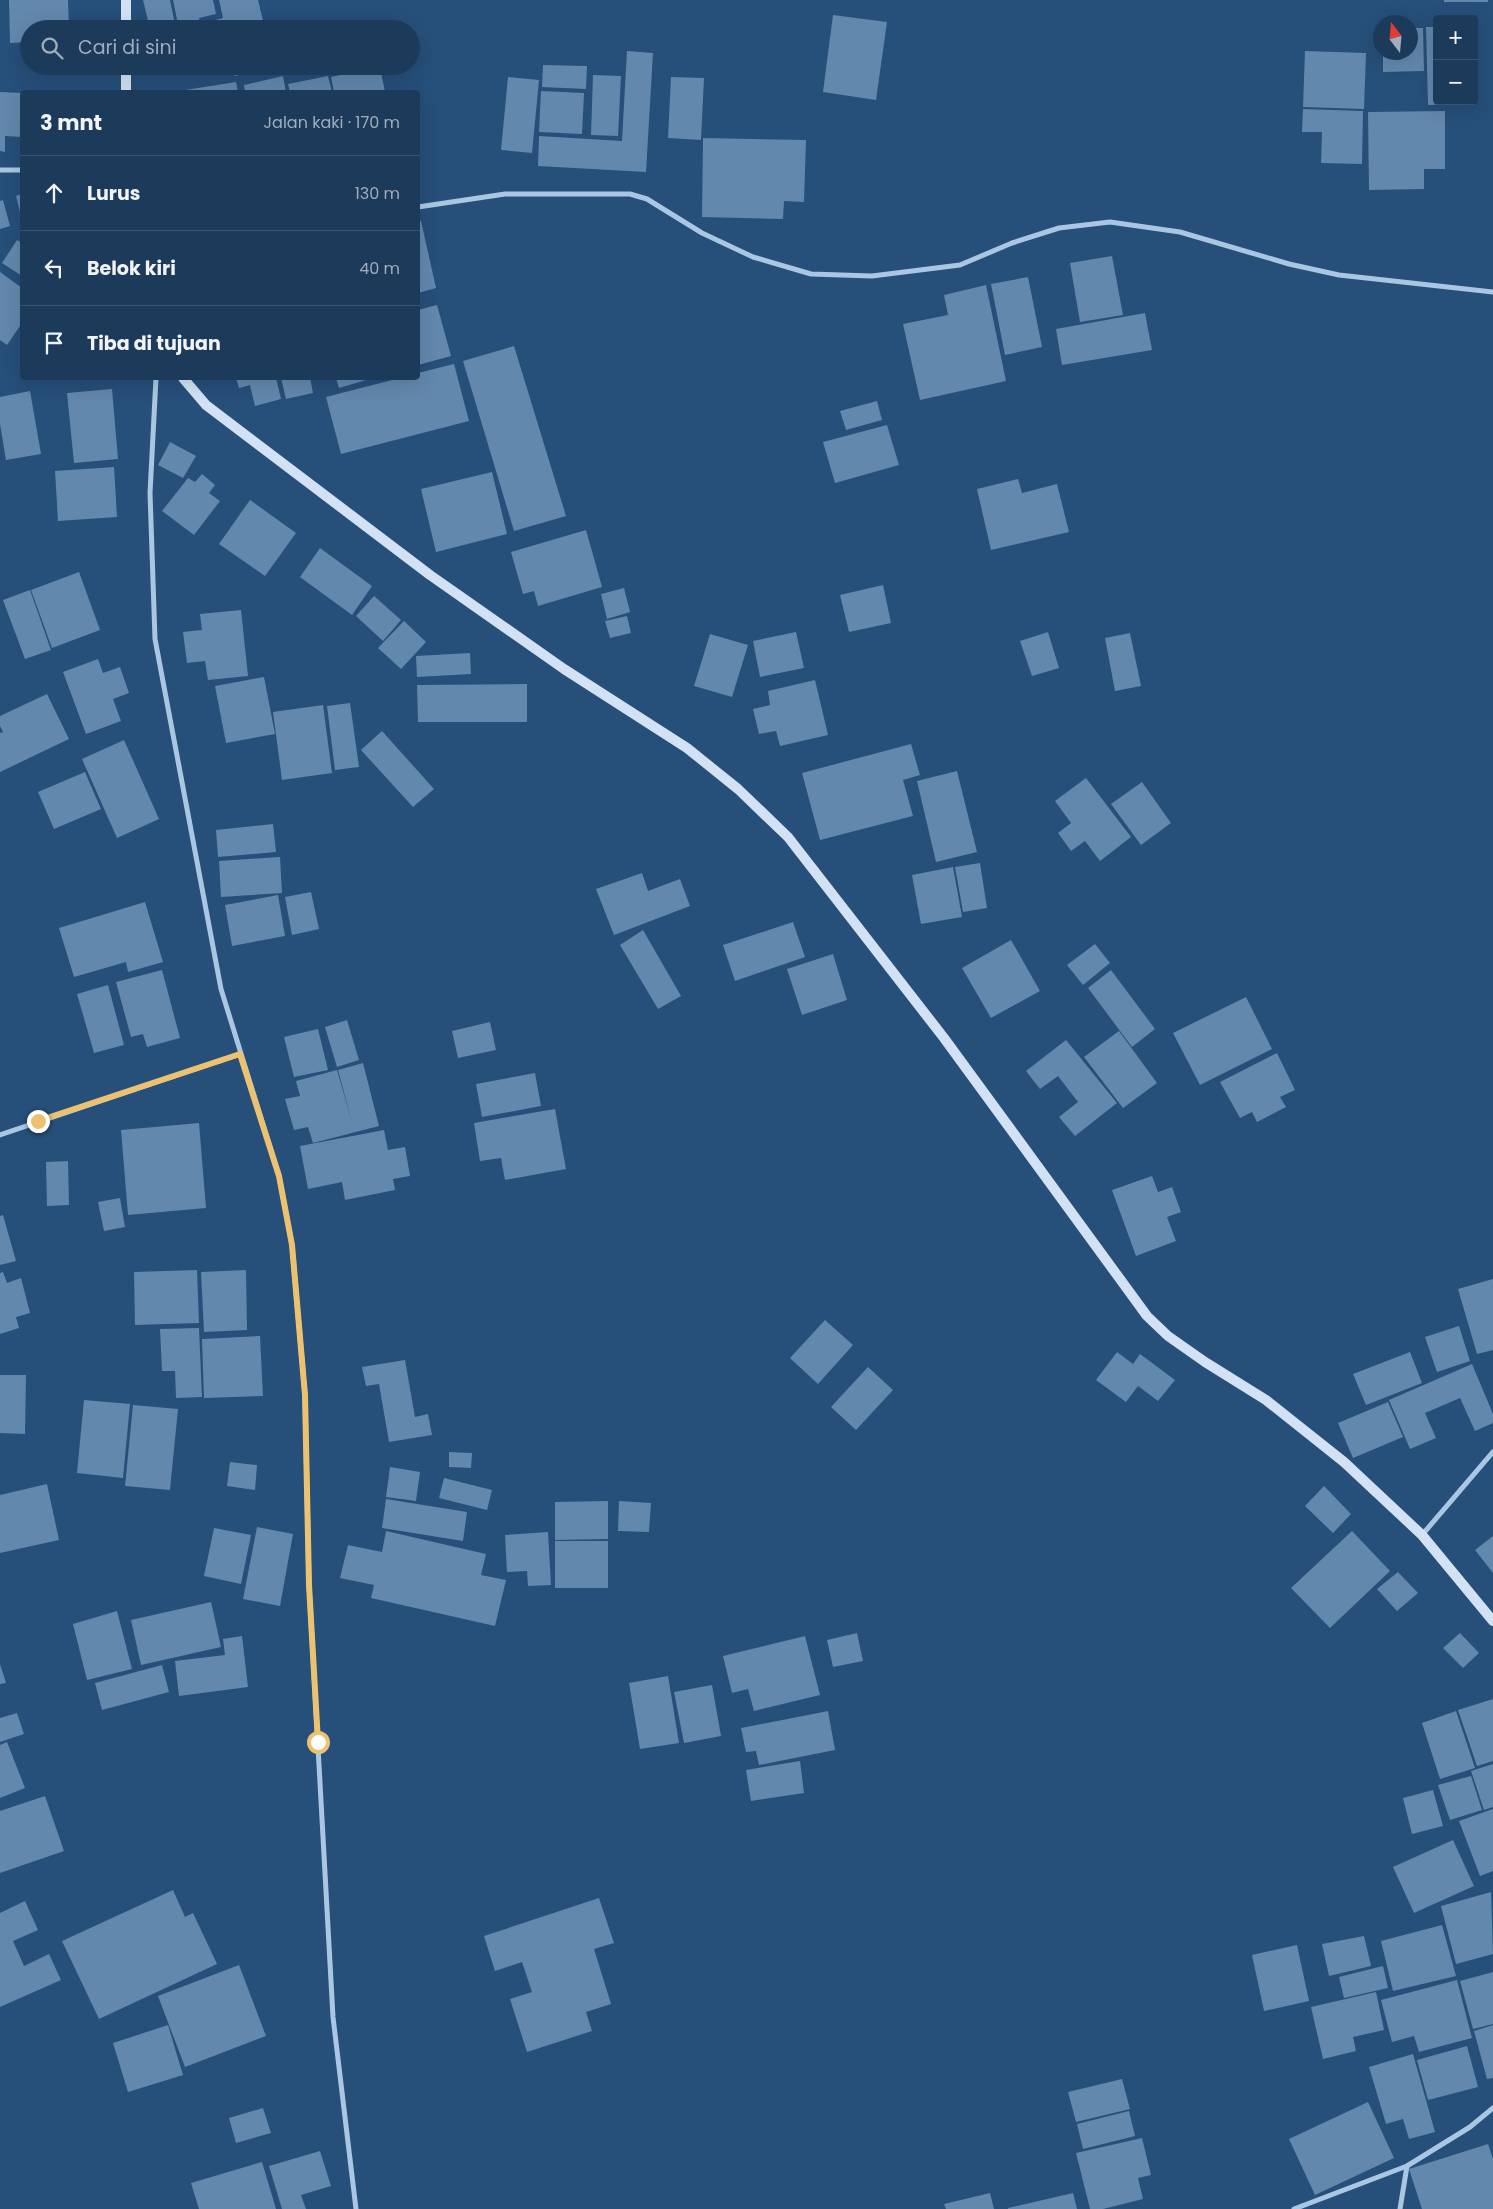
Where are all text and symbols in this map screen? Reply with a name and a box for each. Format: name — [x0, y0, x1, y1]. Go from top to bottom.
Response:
north arrow — [1373, 15, 1418, 60]
map controls — [1433, 15, 1478, 105]
button: + — [1433, 15, 1478, 60]
search box — [20, 20, 420, 75]
icon: search — [38, 34, 66, 62]
text: Cari di sini — [78, 34, 176, 61]
button: − — [1433, 60, 1478, 105]
text: 3 mnt — [40, 108, 102, 137]
text: Jalan kaki · 170 m — [264, 111, 400, 134]
icon: ahead — [40, 179, 68, 207]
text: Lurus — [87, 180, 140, 207]
text: 130 m — [355, 182, 400, 205]
icon: left — [40, 254, 68, 282]
text: Belok kiri — [87, 255, 176, 282]
text: 40 m — [359, 257, 400, 280]
icon: arrive — [40, 329, 68, 357]
text: Tiba di tujuan — [87, 330, 221, 357]
route end — [27, 1110, 50, 1133]
route start — [307, 1731, 330, 1754]

